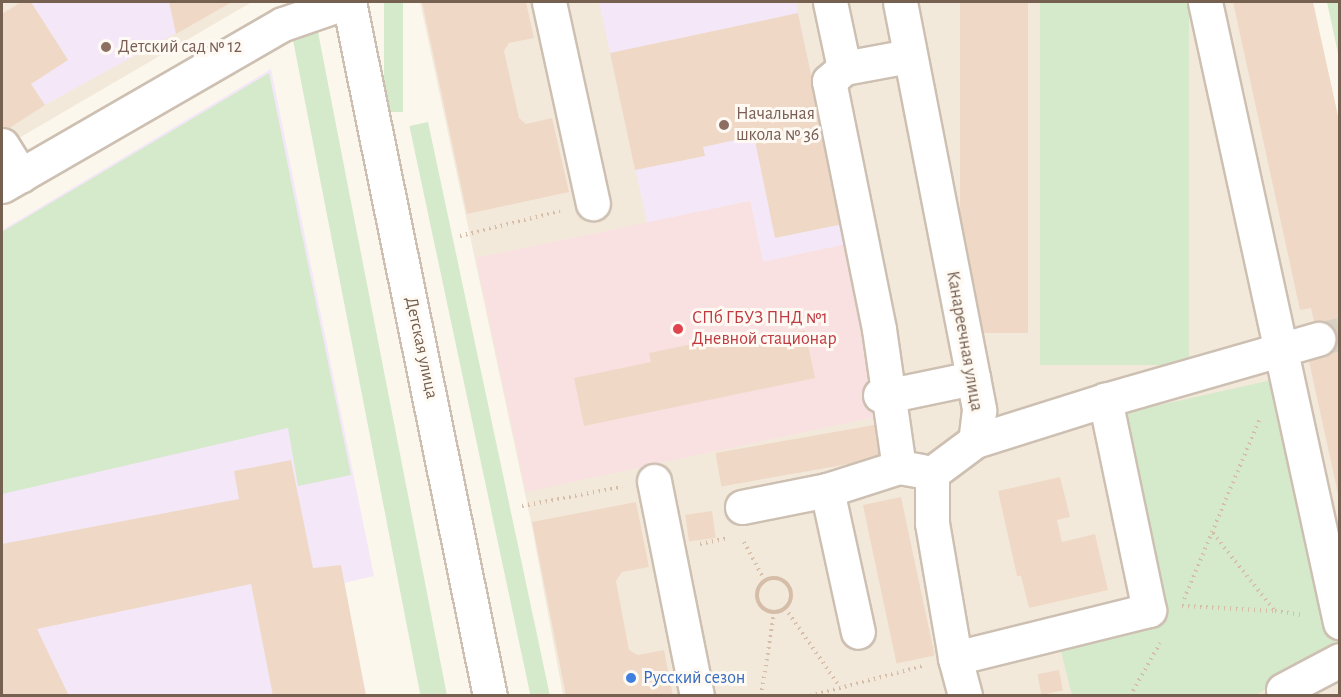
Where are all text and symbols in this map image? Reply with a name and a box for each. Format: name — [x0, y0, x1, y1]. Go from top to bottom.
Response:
place label: Детский сад № 12 — [118, 36, 242, 58]
marker: Детский сад № 12 — [99, 40, 113, 54]
place label: Начальная школа № 36 — [736, 104, 819, 146]
marker: Начальная школа № 36 — [717, 118, 731, 132]
street label: Канареечная улица — [941, 269, 987, 413]
street label: Детская улица — [400, 295, 442, 401]
place label: СПб ГБУЗ ПНД №1 Дневной стационар — [692, 308, 837, 350]
marker: СПб ГБУЗ ПНД №1 Дневной стационар — [669, 320, 687, 338]
place label: Русский сезон — [643, 667, 745, 689]
marker: Русский сезон — [624, 671, 638, 685]

